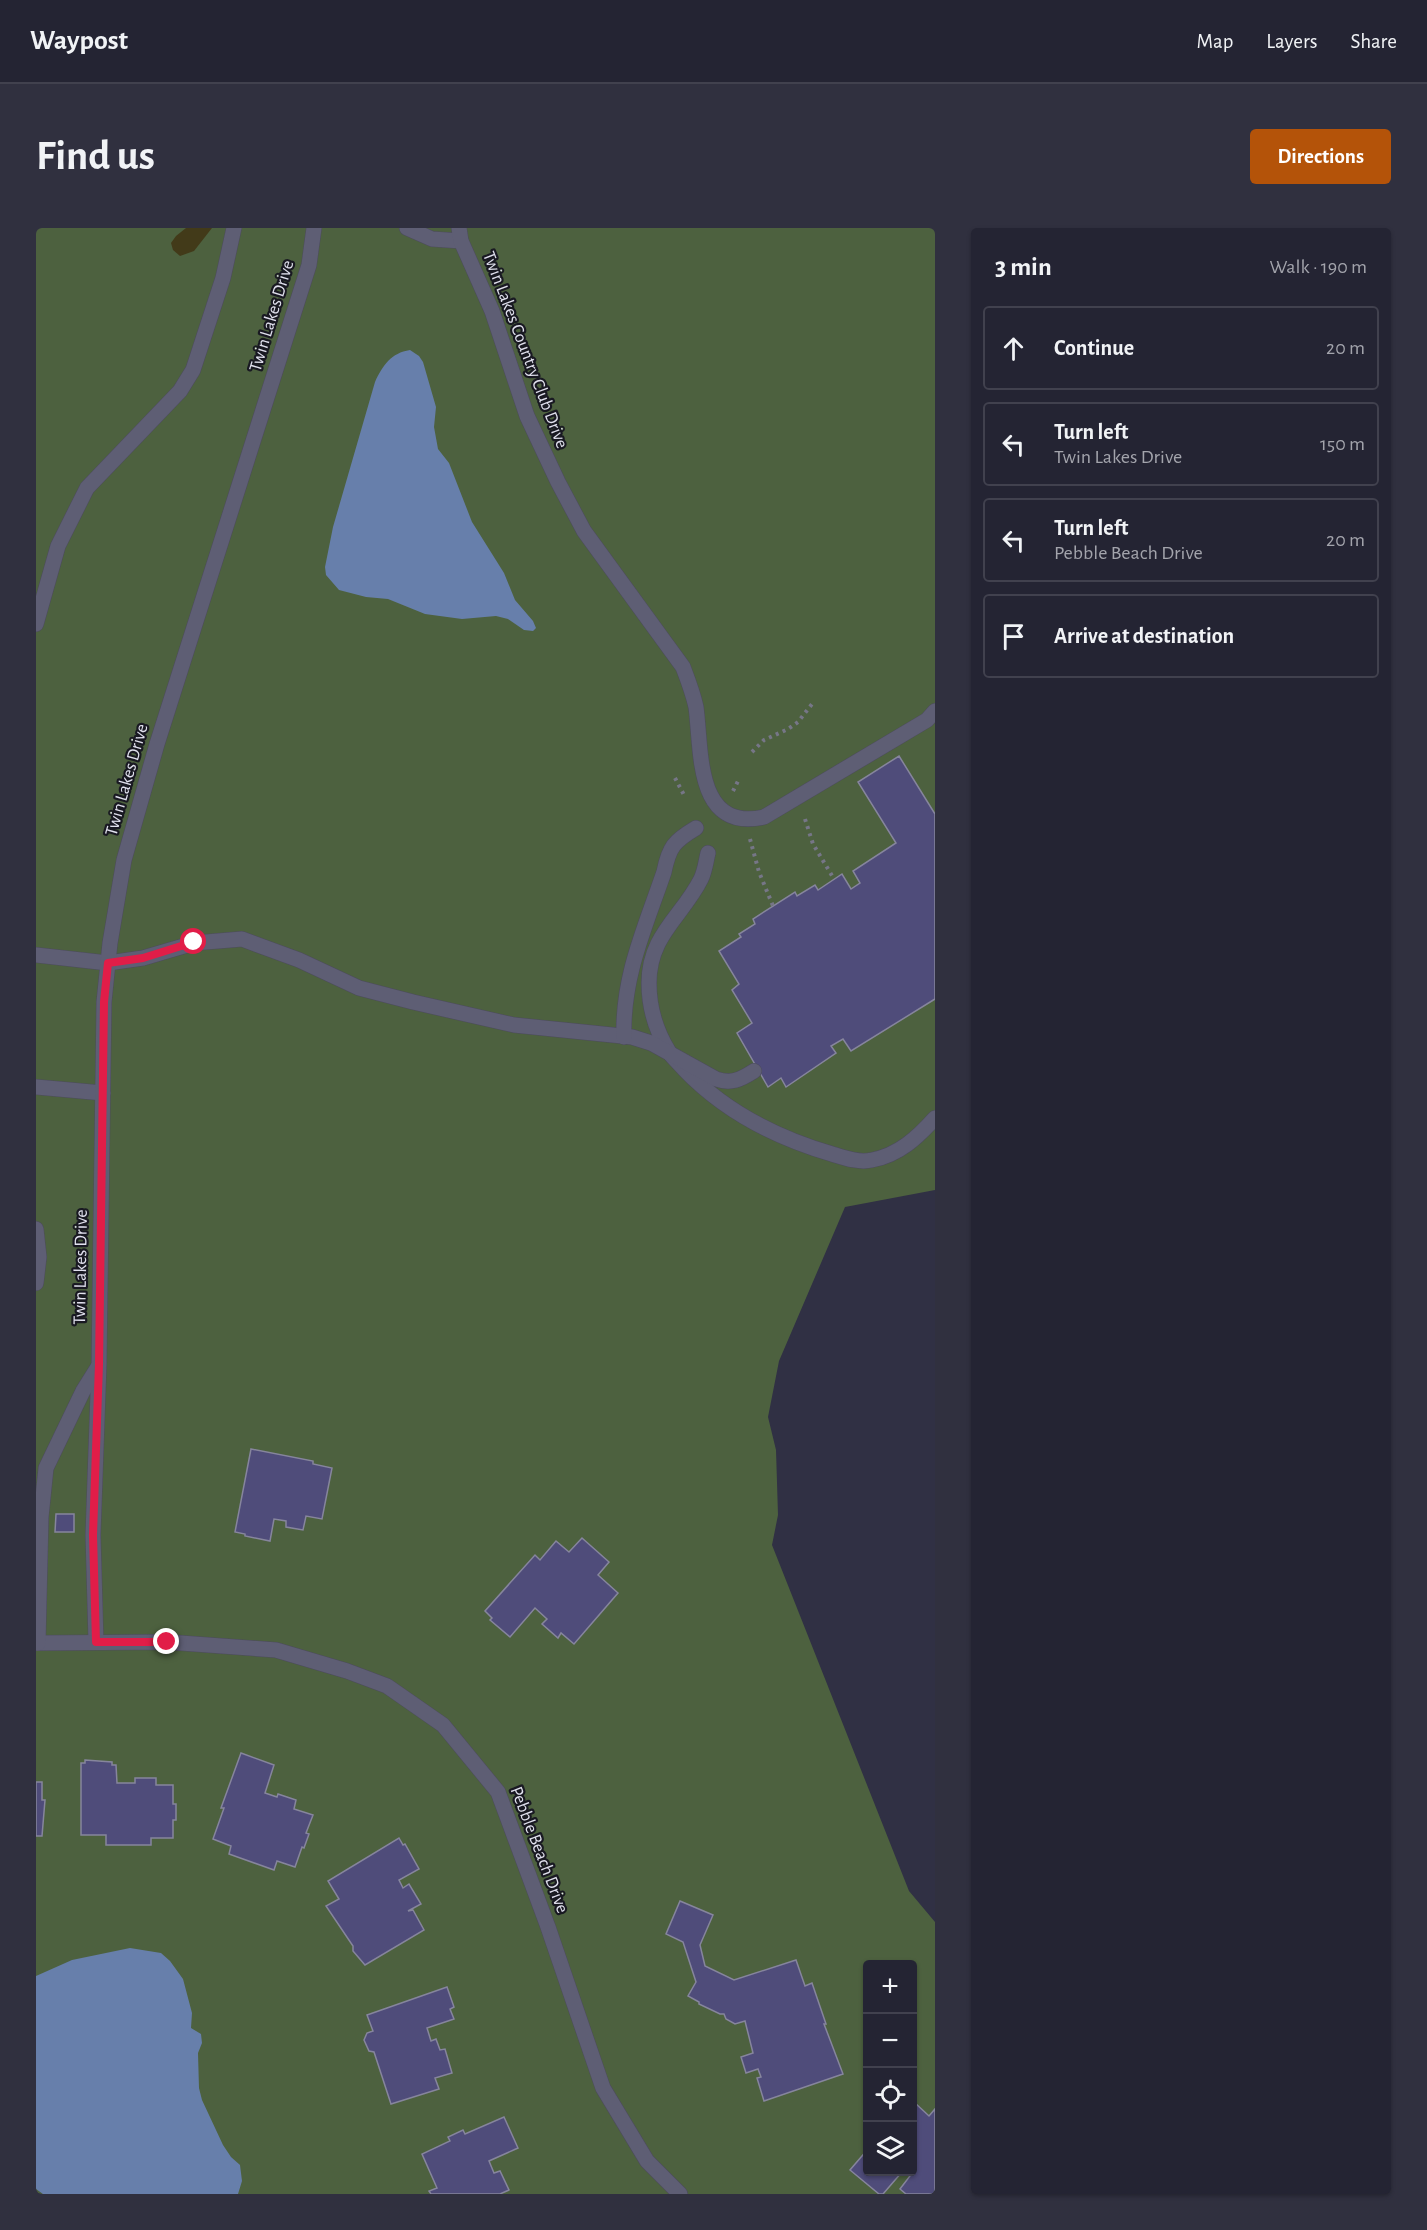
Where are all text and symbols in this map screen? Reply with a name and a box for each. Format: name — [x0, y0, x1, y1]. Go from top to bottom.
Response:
text: Waypost — [30, 27, 128, 55]
text: Map — [1197, 31, 1233, 52]
text: Layers — [1266, 31, 1317, 52]
text: Share — [1350, 31, 1397, 52]
button: Directions — [1250, 129, 1391, 184]
text: Find us — [36, 135, 155, 177]
street label: Twin Lakes Country Club Drive — [479, 249, 571, 451]
text: 3 min — [995, 254, 1052, 280]
text: Walk · 190 m — [1270, 257, 1367, 277]
street label: Twin Lakes Drive — [247, 258, 297, 374]
icon: ahead — [997, 332, 1030, 365]
text: Continue — [1054, 337, 1134, 359]
text: 20 m — [1326, 338, 1365, 358]
text: Turn left — [1054, 421, 1128, 443]
icon: left — [997, 428, 1030, 461]
text: 150 m — [1320, 434, 1365, 454]
text: Twin Lakes Drive — [1054, 447, 1182, 467]
text: Turn left — [1054, 517, 1128, 539]
icon: left — [997, 524, 1030, 557]
text: 20 m — [1326, 530, 1365, 550]
text: Pebble Beach Drive — [1054, 543, 1203, 563]
icon: arrive — [997, 620, 1030, 653]
text: Arrive at destination — [1054, 625, 1234, 647]
street label: Twin Lakes Drive — [102, 722, 152, 838]
route start — [180, 928, 206, 954]
street label: Twin Lakes Drive — [71, 1209, 91, 1325]
route end — [153, 1628, 179, 1654]
street label: Pebble Beach Drive — [507, 1784, 571, 1916]
map controls — [863, 1960, 917, 2176]
button: + — [863, 1960, 917, 2014]
button: − — [863, 2014, 917, 2068]
button: locate — [863, 2068, 917, 2122]
button: layers — [863, 2122, 917, 2176]

